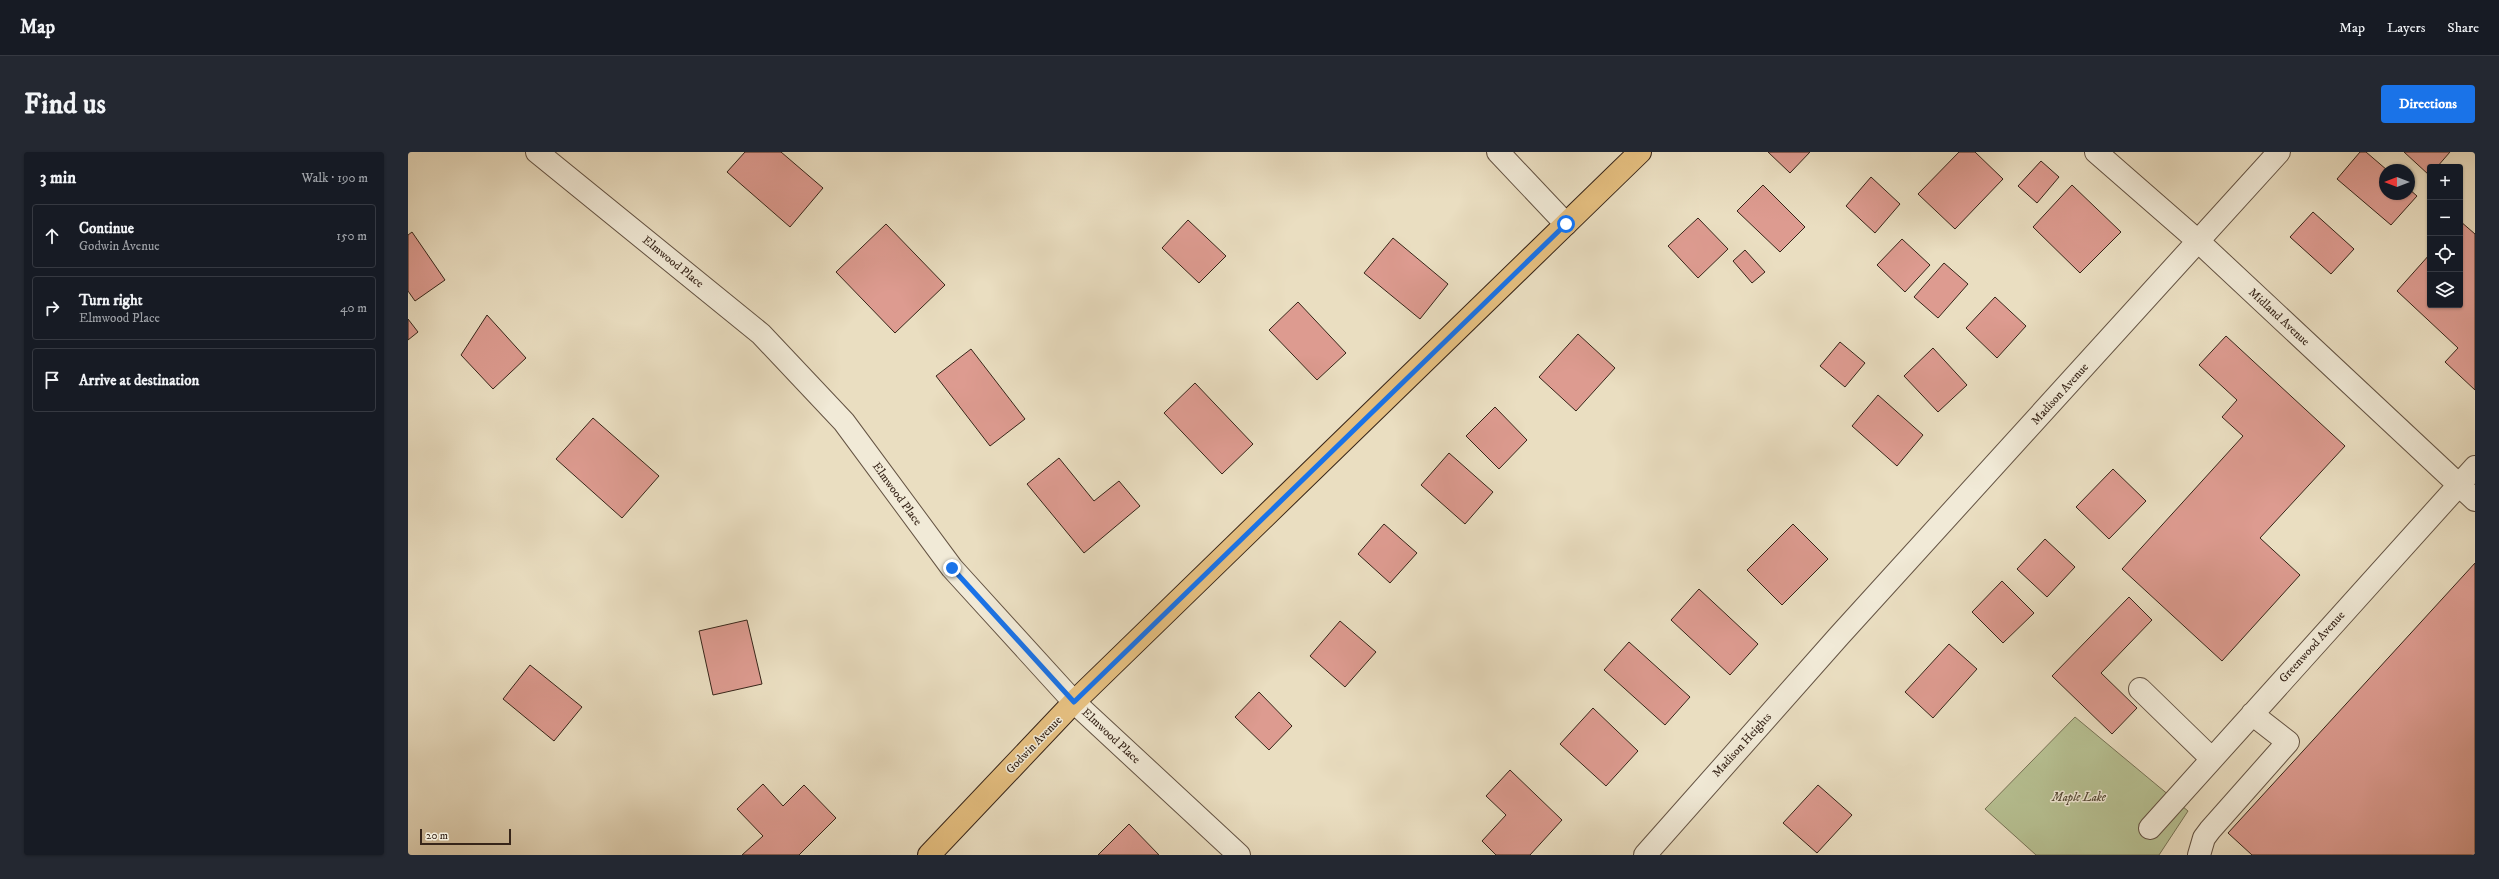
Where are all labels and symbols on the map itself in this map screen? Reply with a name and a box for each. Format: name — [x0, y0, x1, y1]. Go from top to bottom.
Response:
north arrow — [2379, 164, 2415, 200]
route start — [1557, 215, 1575, 233]
street label: Elmwood Place — [639, 233, 707, 291]
street label: Midland Avenue — [2245, 285, 2313, 349]
street label: Madison Avenue — [2028, 360, 2092, 428]
street label: Elmwood Place — [869, 459, 925, 529]
route end — [943, 559, 961, 577]
street label: Greenwood Avenue — [2276, 608, 2348, 686]
street label: Elmwood Place — [1079, 705, 1143, 767]
street label: Madison Heights — [1709, 710, 1775, 780]
street label: Godwin Avenue — [1003, 713, 1065, 777]
park label: Maple Lake — [2051, 790, 2107, 805]
scale bar — [420, 827, 511, 846]

